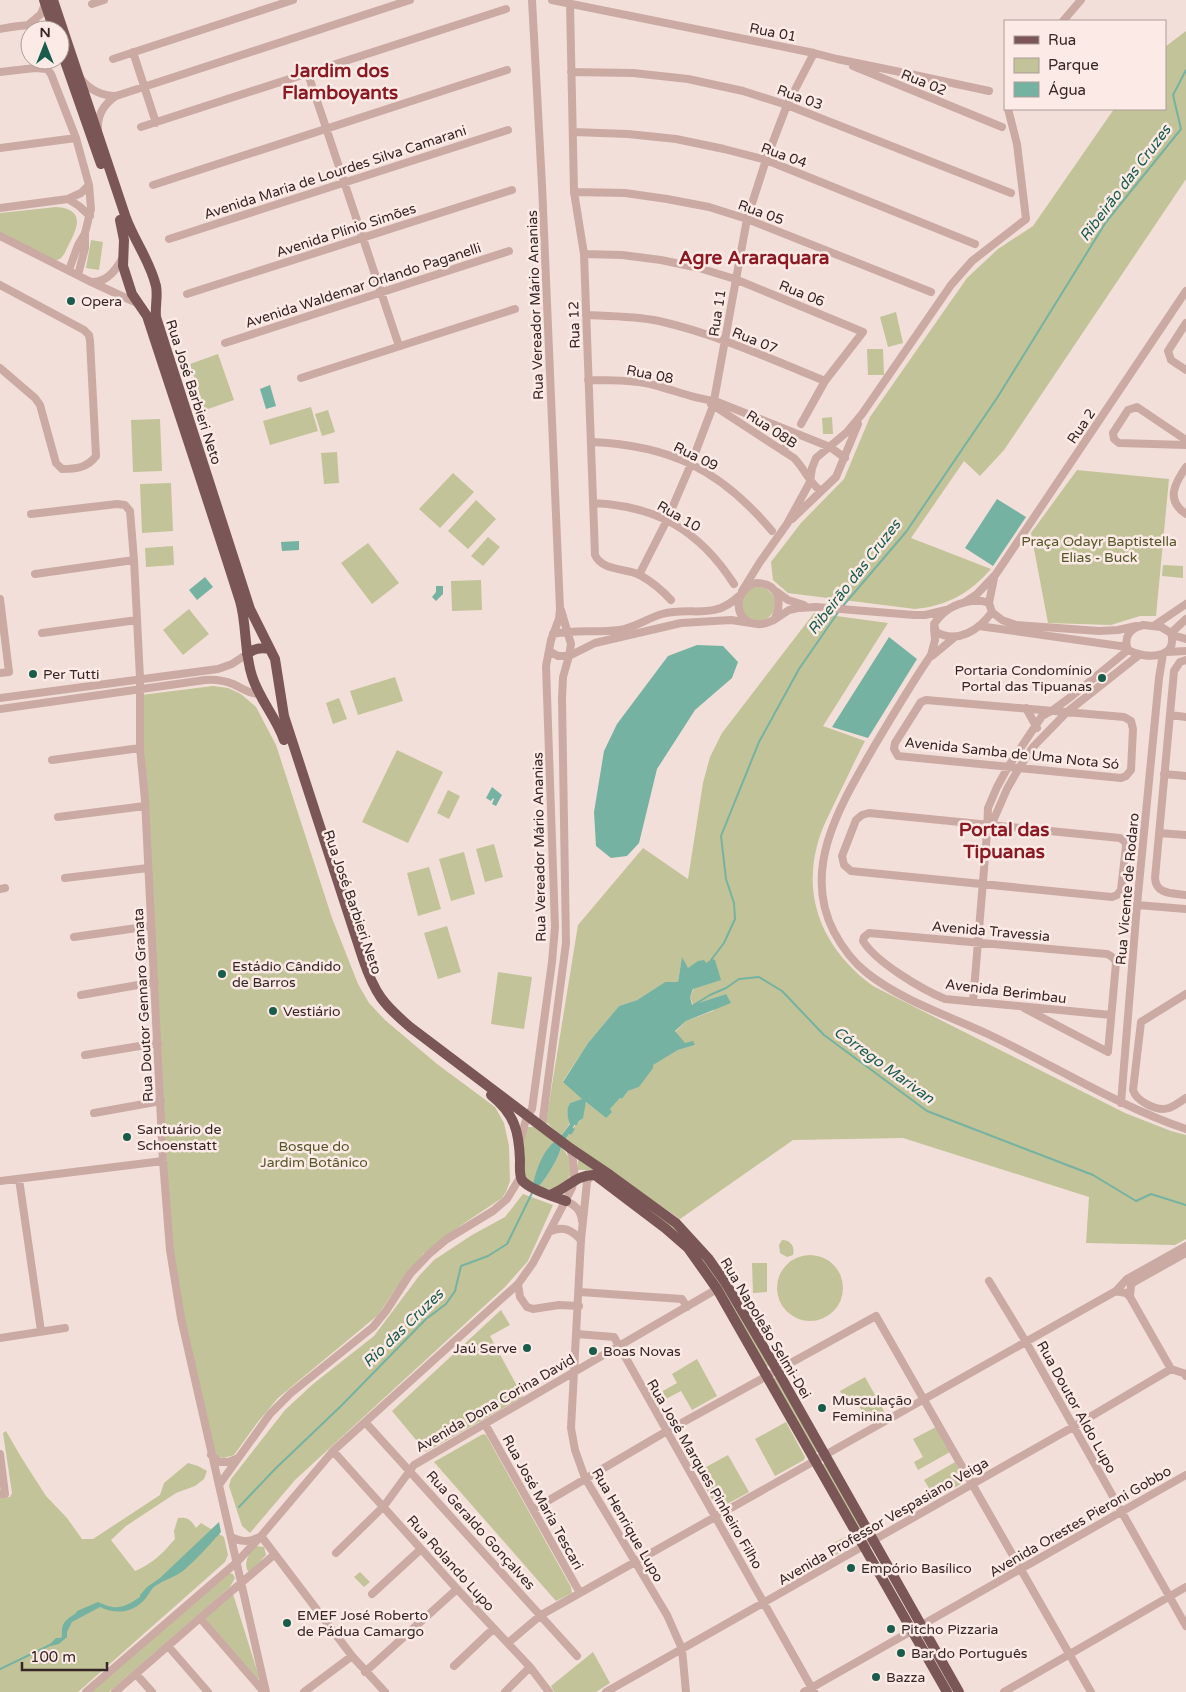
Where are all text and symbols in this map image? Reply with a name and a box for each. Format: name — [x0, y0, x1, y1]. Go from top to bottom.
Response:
north arrow — [20, 20, 70, 70]
street label: Rua 01 — [748, 20, 798, 45]
legend — [1004, 20, 1166, 110]
text: N — [39, 24, 51, 41]
text: Rua — [1048, 31, 1076, 49]
text: Parque — [1048, 56, 1099, 74]
district label: Jardim dos Flamboyants — [282, 60, 398, 105]
street label: Rua 02 — [899, 66, 949, 99]
street label: Rua 03 — [775, 81, 825, 114]
text: Água — [1048, 81, 1086, 99]
water label: Ribeirão das Cruzes — [1075, 120, 1176, 245]
street label: Avenida Maria de Lourdes Silva Camarani — [202, 122, 469, 223]
street label: Rua 04 — [759, 139, 809, 172]
street label: Rua 05 — [736, 196, 786, 229]
street label: Avenida Plínio Simões — [274, 200, 418, 261]
street label: Rua Vereador Mário Ananias — [524, 210, 547, 400]
street label: Avenida Waldemar Orlando Paganelli — [243, 239, 483, 332]
district label: Agre Araraquara — [679, 247, 829, 270]
street label: Rua 06 — [777, 277, 827, 310]
street label: Rua 11 — [705, 288, 730, 338]
place label: Opera — [81, 293, 122, 310]
marker: Opera — [65, 295, 77, 307]
street label: Rua 12 — [565, 301, 584, 349]
street label: Rua José Barbieri Neto — [162, 317, 225, 467]
street label: Rua 07 — [730, 324, 780, 357]
street label: Rua 08 — [625, 362, 675, 387]
street label: Rua 2 — [1064, 405, 1099, 447]
street label: Rua 08B — [743, 407, 800, 452]
street label: Rua 09 — [671, 438, 721, 475]
street label: Rua 10 — [654, 497, 704, 536]
water label: Ribeirão das Cruzes — [804, 515, 905, 638]
park label: Praça Odayr Baptistella Elias - Buck — [1021, 533, 1177, 566]
place label: Portaria Condomínio Portal das Tipuanas — [955, 662, 1092, 695]
place label: Per Tutti — [43, 666, 100, 683]
marker: Per Tutti — [27, 668, 39, 680]
marker: Portaria Condomínio Portal das Tipuanas — [1096, 672, 1108, 684]
street label: Avenida Samba de Uma Nota Só — [904, 734, 1120, 773]
street label: Rua Vereador Mário Ananias — [529, 752, 550, 942]
street label: Rua Vicente de Rodaro — [1112, 812, 1143, 966]
district label: Portal das Tipuanas — [959, 819, 1049, 864]
street label: Rua José Barbieri Neto — [320, 828, 385, 977]
street label: Rua Doutor Gennaro Granata — [130, 908, 157, 1102]
street label: Avenida Travessia — [931, 918, 1051, 945]
place label: Estádio Cândido de Barros — [232, 958, 341, 991]
marker: Estádio Cândido de Barros — [216, 968, 228, 980]
street label: Avenida Berimbau — [944, 976, 1068, 1007]
place label: Vestiário — [283, 1003, 341, 1020]
marker: Vestiário — [267, 1005, 279, 1017]
water label: Córrego Marivan — [830, 1023, 938, 1108]
place label: Santuário de Schoenstatt — [137, 1121, 221, 1154]
marker: Santuário de Schoenstatt — [121, 1131, 133, 1143]
park label: Bosque do Jardim Botânico — [260, 1138, 368, 1171]
street label: Rua Napoleão Selmi-Dei — [717, 1255, 814, 1402]
water label: Rio das Cruzes — [359, 1284, 448, 1371]
street label: Rua Doutor Aldo Lupo — [1033, 1338, 1120, 1476]
place label: Jaú Serve — [453, 1340, 517, 1357]
marker: Jaú Serve — [521, 1342, 533, 1354]
place label: Boas Novas — [603, 1343, 681, 1360]
marker: Boas Novas — [587, 1345, 599, 1357]
street label: Avenida Dona Corina David — [413, 1351, 578, 1456]
street label: Rua José Marques Pinheiro Filho — [643, 1376, 766, 1572]
place label: Musculação Feminina — [832, 1392, 912, 1425]
marker: Musculação Feminina — [816, 1402, 828, 1414]
street label: Rua José Maria Tescari — [498, 1432, 587, 1573]
street label: Avenida Professor Vespasiano Veiga — [775, 1454, 992, 1589]
street label: Avenida Orestes Pieroni Gobbo — [986, 1462, 1174, 1581]
street label: Rua Henrique Lupo — [588, 1465, 667, 1585]
street label: Rua Geraldo Gonçalves — [423, 1467, 539, 1594]
street label: Rua Rolando Lupo — [403, 1512, 498, 1615]
place label: Empório Basílico — [861, 1560, 972, 1577]
marker: Empório Basílico — [845, 1562, 857, 1574]
place label: EMEF José Roberto de Pádua Camargo — [297, 1607, 428, 1640]
marker: EMEF José Roberto de Pádua Camargo — [281, 1617, 293, 1629]
place label: Pitcho Pizzaria — [901, 1621, 998, 1638]
marker: Pitcho Pizzaria — [885, 1623, 897, 1635]
scale bar — [22, 1640, 108, 1672]
place label: Bar do Português — [911, 1645, 1028, 1662]
marker: Bar do Português — [895, 1647, 907, 1659]
text: 100 m — [30, 1648, 76, 1666]
place label: Bazza — [886, 1669, 925, 1686]
marker: Bazza — [870, 1671, 882, 1683]

